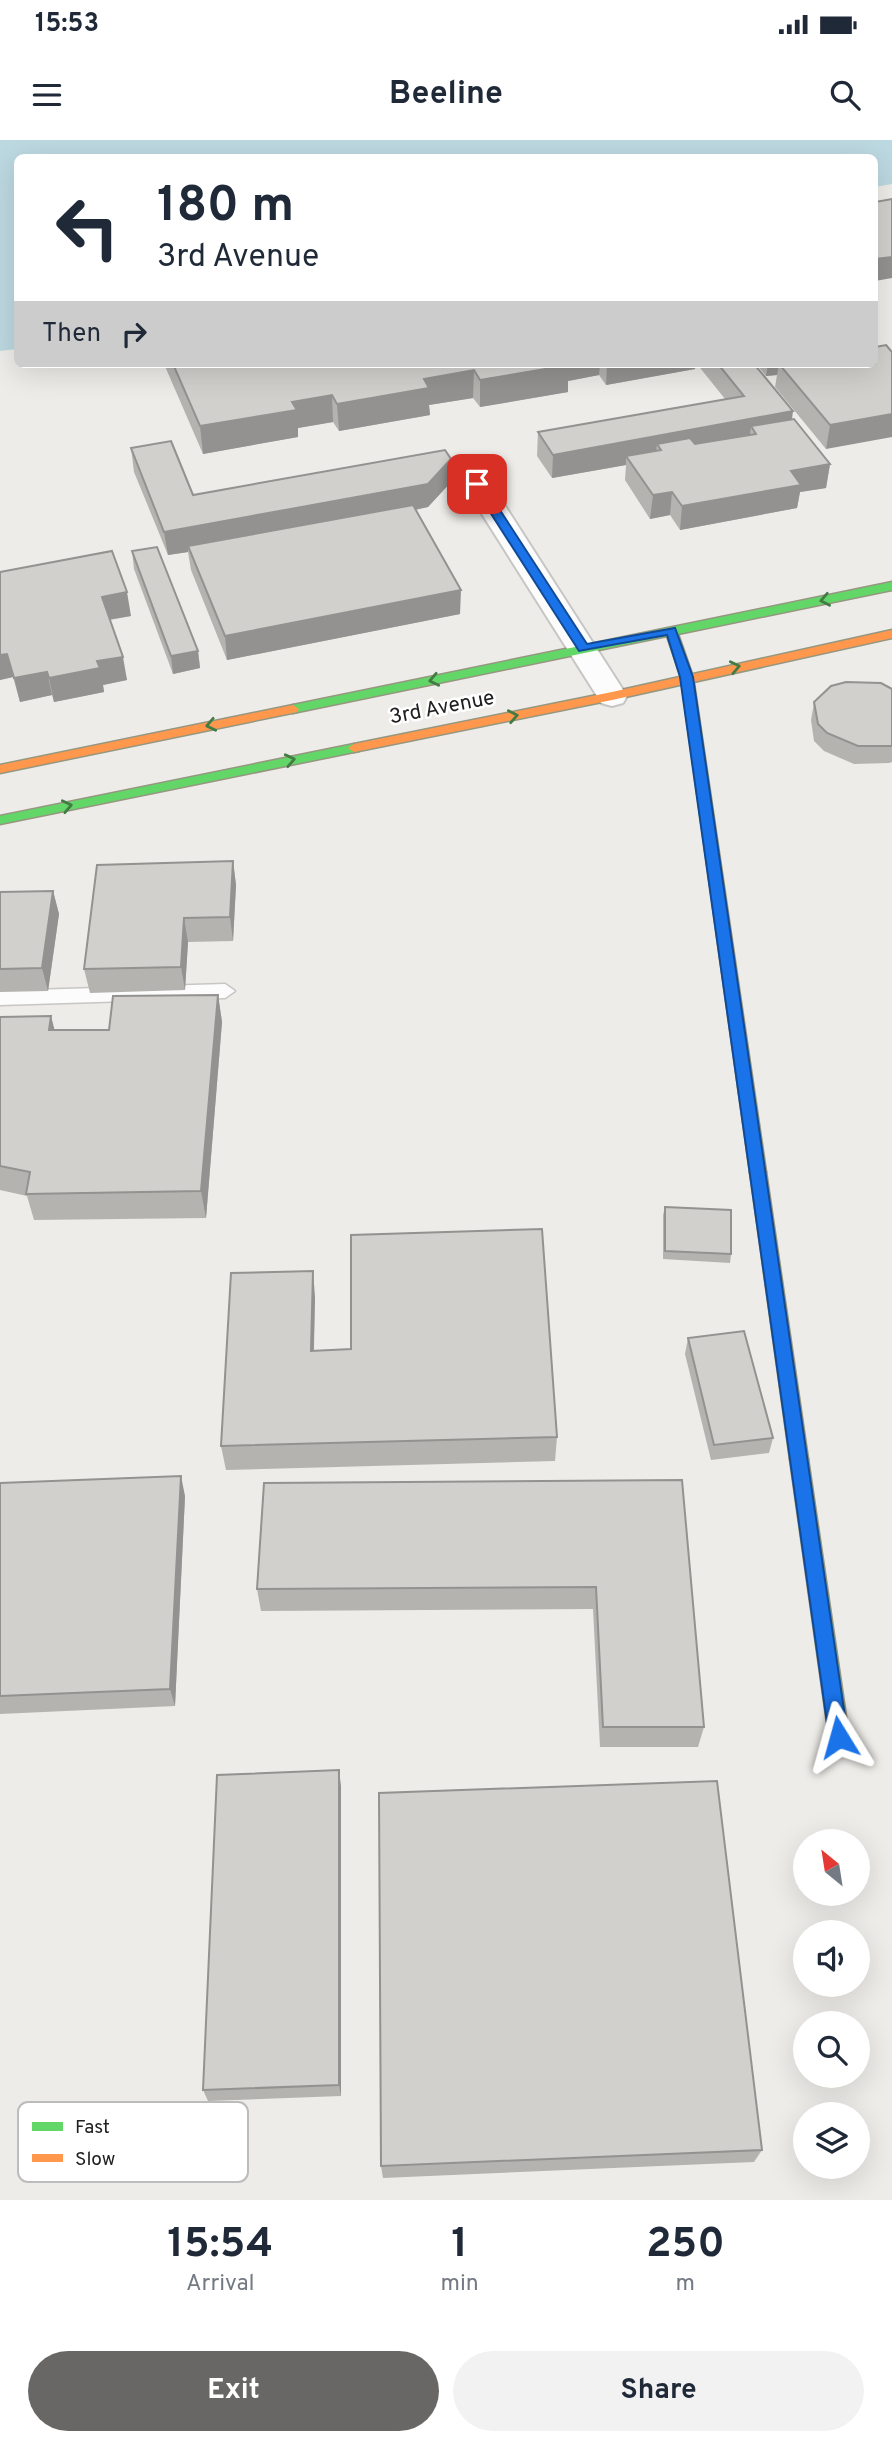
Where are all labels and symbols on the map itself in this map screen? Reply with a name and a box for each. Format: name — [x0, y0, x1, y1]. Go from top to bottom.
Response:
pin — [447, 454, 507, 514]
one-way arrow — [819, 591, 831, 606]
one-way arrow — [729, 661, 741, 676]
one-way arrow — [428, 671, 440, 686]
street label: 3rd Avenue — [387, 685, 497, 731]
one-way arrow — [507, 709, 519, 724]
one-way arrow — [205, 717, 217, 732]
one-way arrow — [283, 753, 295, 768]
one-way arrow — [61, 800, 73, 815]
position arrow — [802, 1700, 876, 1774]
north arrow — [793, 1829, 870, 1906]
legend — [18, 2102, 248, 2182]
text: Fast — [75, 2116, 110, 2140]
text: Slow — [75, 2148, 115, 2172]

